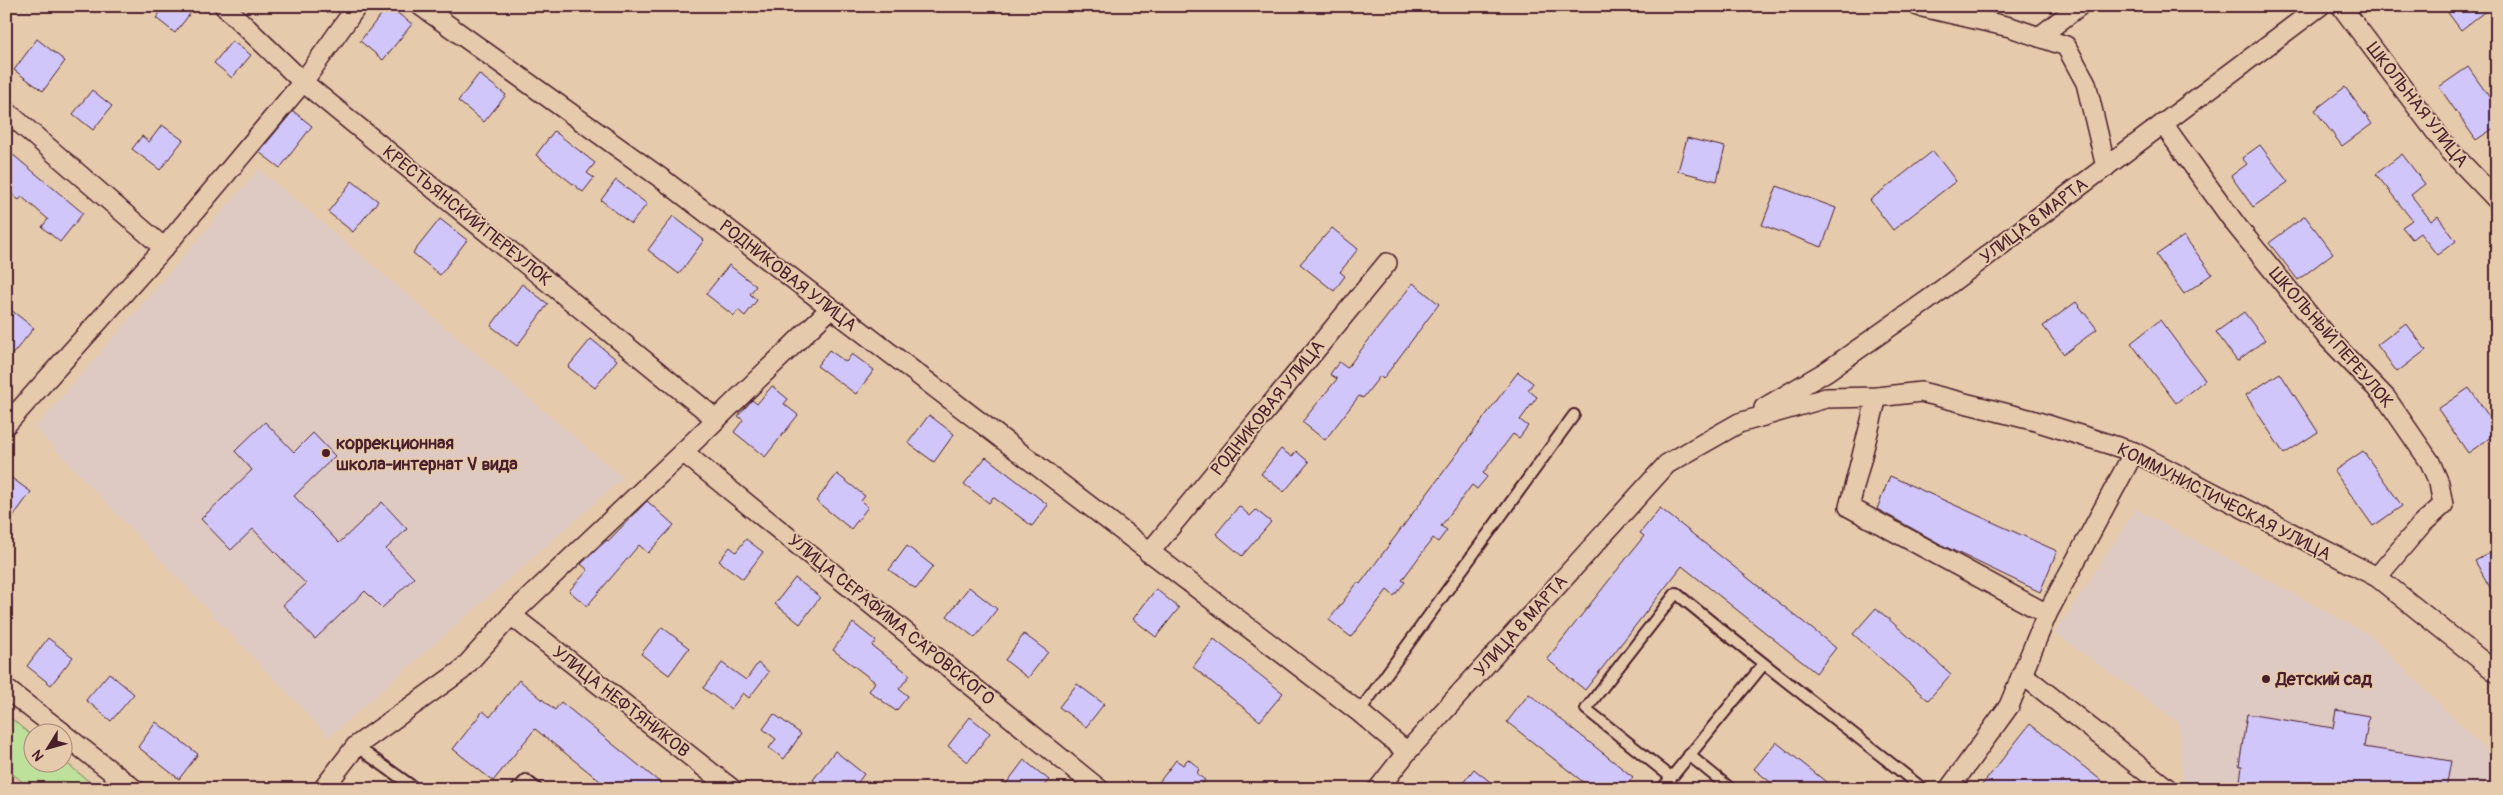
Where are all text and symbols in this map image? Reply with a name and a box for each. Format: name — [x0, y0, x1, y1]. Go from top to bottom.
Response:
street label: ШКОЛЬНАЯ УЛИЦА — [2361, 38, 2473, 172]
street label: КРЕСТЬЯНСКИЙ ПЕРЕУЛОК — [378, 141, 556, 291]
street label: УЛИЦА 8 МАРТА — [1976, 173, 2093, 269]
street label: РОДНИКОВАЯ УЛИЦА — [715, 215, 862, 337]
street label: ШКОЛЬНЫЙ ПЕРЕУЛОК — [2264, 263, 2398, 413]
street label: РОДНИКОВАЯ УЛИЦА — [1206, 335, 1330, 481]
place label: коррекционная школа-интернат V вида — [336, 432, 518, 476]
street label: КОММУНИСТИЧЕСКАЯ УЛИЦА — [2113, 438, 2335, 566]
marker: коррекционная школа-интернат V вида — [320, 447, 332, 459]
street label: УЛИЦА СЕРАФИМА САРОВСКОГО — [783, 529, 999, 711]
street label: УЛИЦА 8 МАРТА — [1469, 570, 1573, 682]
street label: УЛИЦА НЕФТЯНИКОВ — [548, 641, 694, 763]
place label: Детский сад — [2275, 668, 2372, 691]
marker: Детский сад — [2260, 673, 2272, 685]
north arrow — [22, 722, 72, 772]
text: N — [28, 747, 48, 764]

